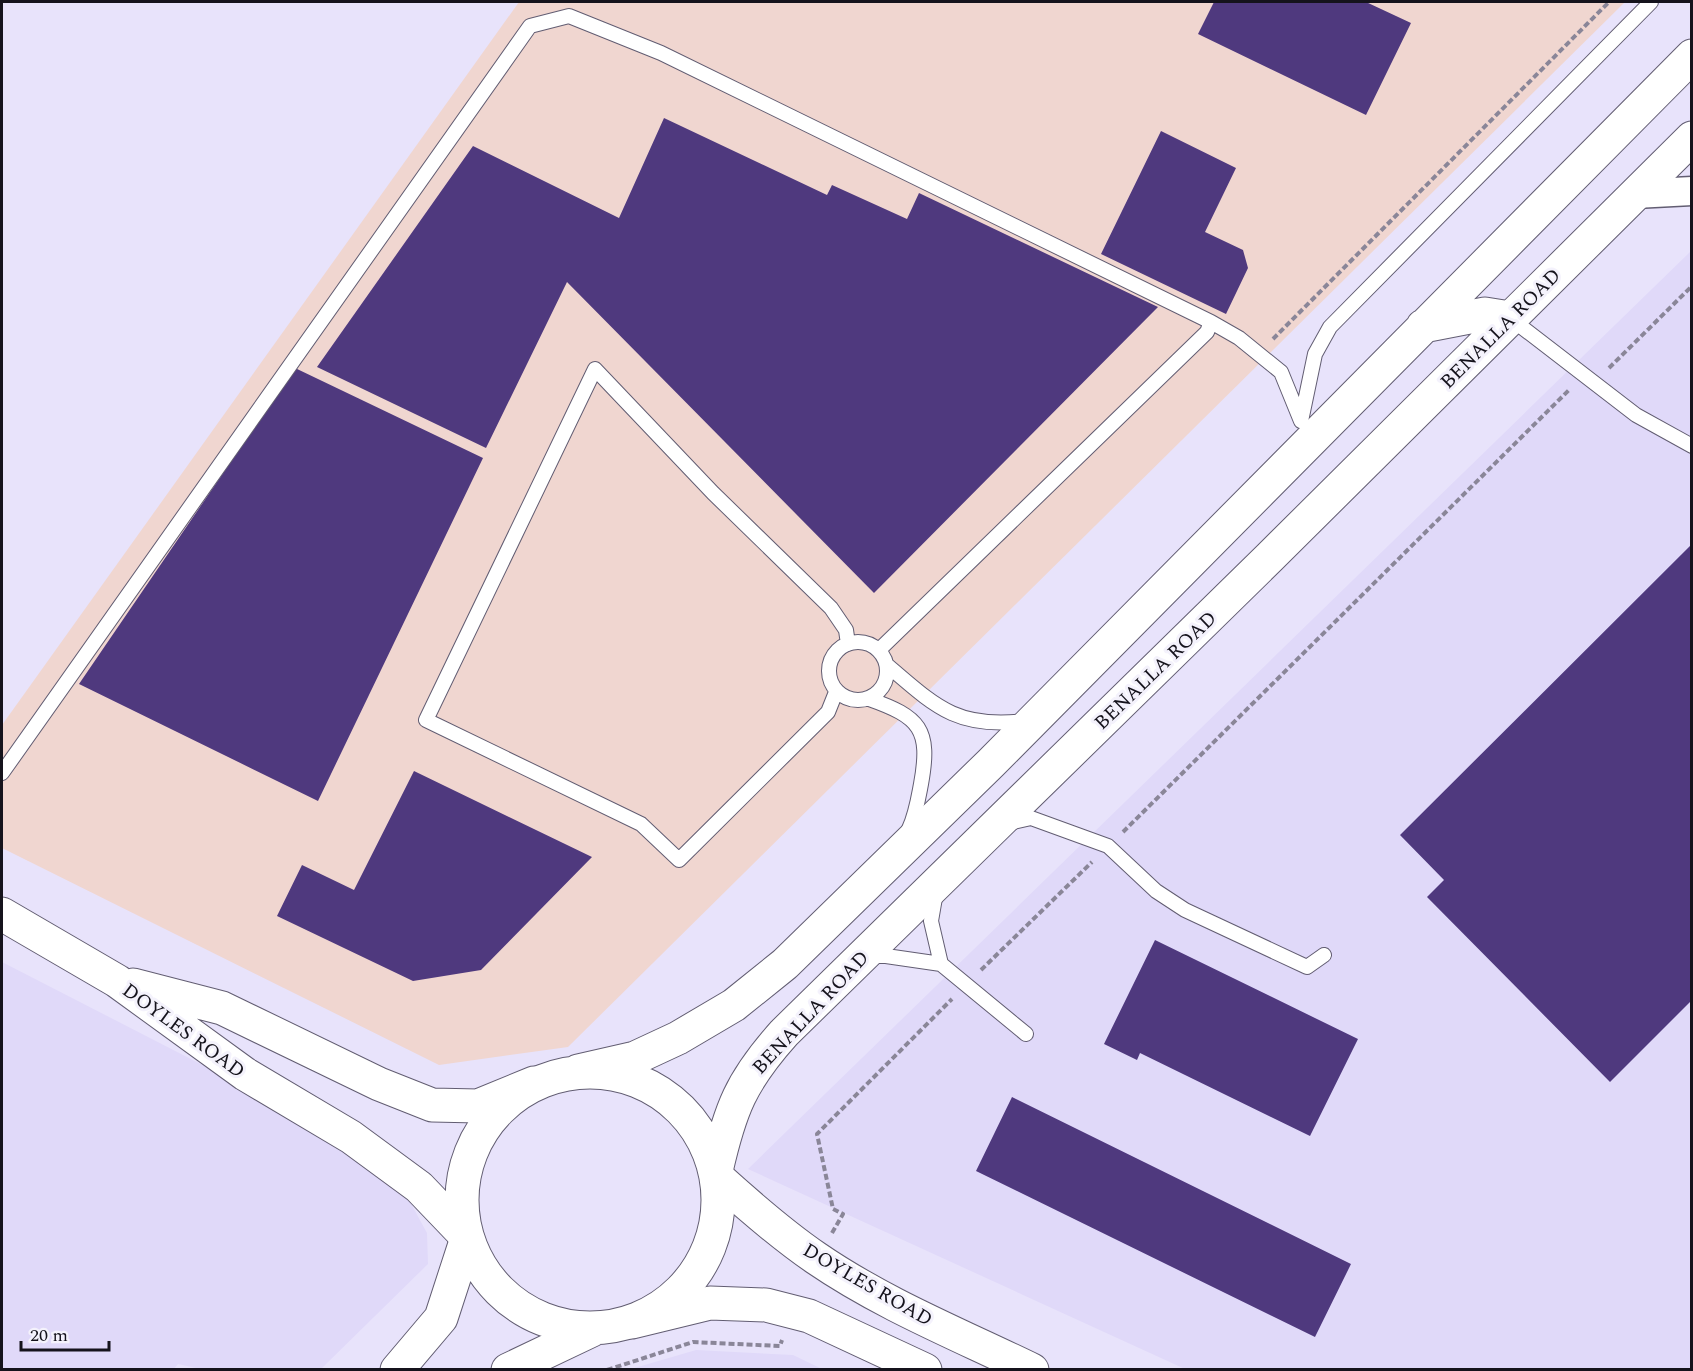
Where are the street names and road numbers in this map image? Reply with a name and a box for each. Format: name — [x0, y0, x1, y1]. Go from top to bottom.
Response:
street label: BENALLA ROAD — [1433, 261, 1568, 396]
street label: BENALLA ROAD — [1088, 604, 1224, 737]
street label: BENALLA ROAD — [745, 944, 876, 1082]
street label: DOYLES ROAD — [116, 976, 251, 1086]
street label: DOYLES ROAD — [797, 1235, 938, 1334]

